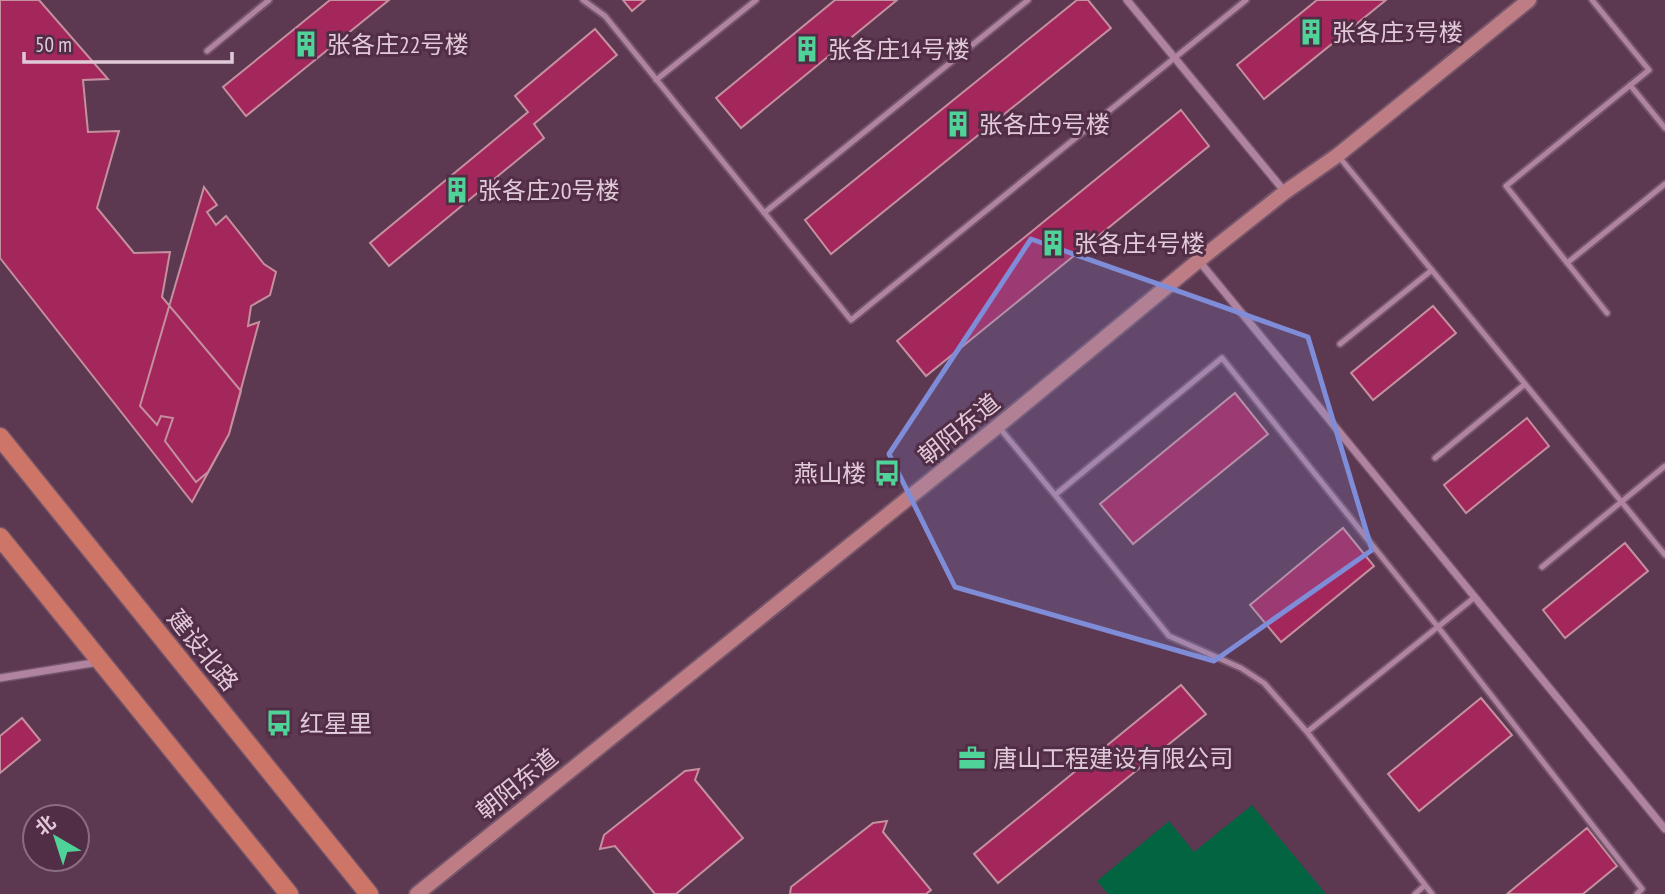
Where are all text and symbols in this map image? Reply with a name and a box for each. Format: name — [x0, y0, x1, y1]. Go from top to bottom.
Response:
building icon: 张各庄3号楼 — [1296, 17, 1326, 47]
place label: 张各庄3号楼 — [1332, 17, 1463, 48]
scale bar — [24, 21, 233, 65]
building icon: 张各庄22号楼 — [291, 29, 321, 59]
place label: 张各庄22号楼 — [327, 29, 469, 60]
text: 50 m — [35, 31, 72, 58]
building icon: 张各庄14号楼 — [792, 34, 822, 64]
place label: 张各庄14号楼 — [828, 34, 970, 65]
building icon: 张各庄9号楼 — [943, 109, 973, 139]
place label: 张各庄9号楼 — [979, 109, 1110, 140]
building icon: 张各庄20号楼 — [442, 175, 472, 205]
place label: 张各庄20号楼 — [478, 175, 620, 206]
building icon: 张各庄4号楼 — [1038, 228, 1068, 258]
place label: 张各庄4号楼 — [1074, 228, 1205, 259]
street label: 朝阳东道 — [912, 387, 1006, 471]
place label: 燕山楼 — [794, 458, 866, 489]
bus stop icon: 燕山楼 — [872, 458, 902, 488]
street label: 建设北路 — [161, 603, 245, 697]
bus stop icon: 红星里 — [264, 708, 294, 738]
place label: 红星里 — [300, 708, 372, 739]
street label: 朝阳东道 — [470, 742, 564, 826]
office icon: 唐山工程建设有限公司 — [957, 743, 987, 773]
place label: 唐山工程建设有限公司 — [993, 743, 1233, 774]
north arrow — [21, 803, 91, 873]
text: 北 — [30, 809, 60, 840]

